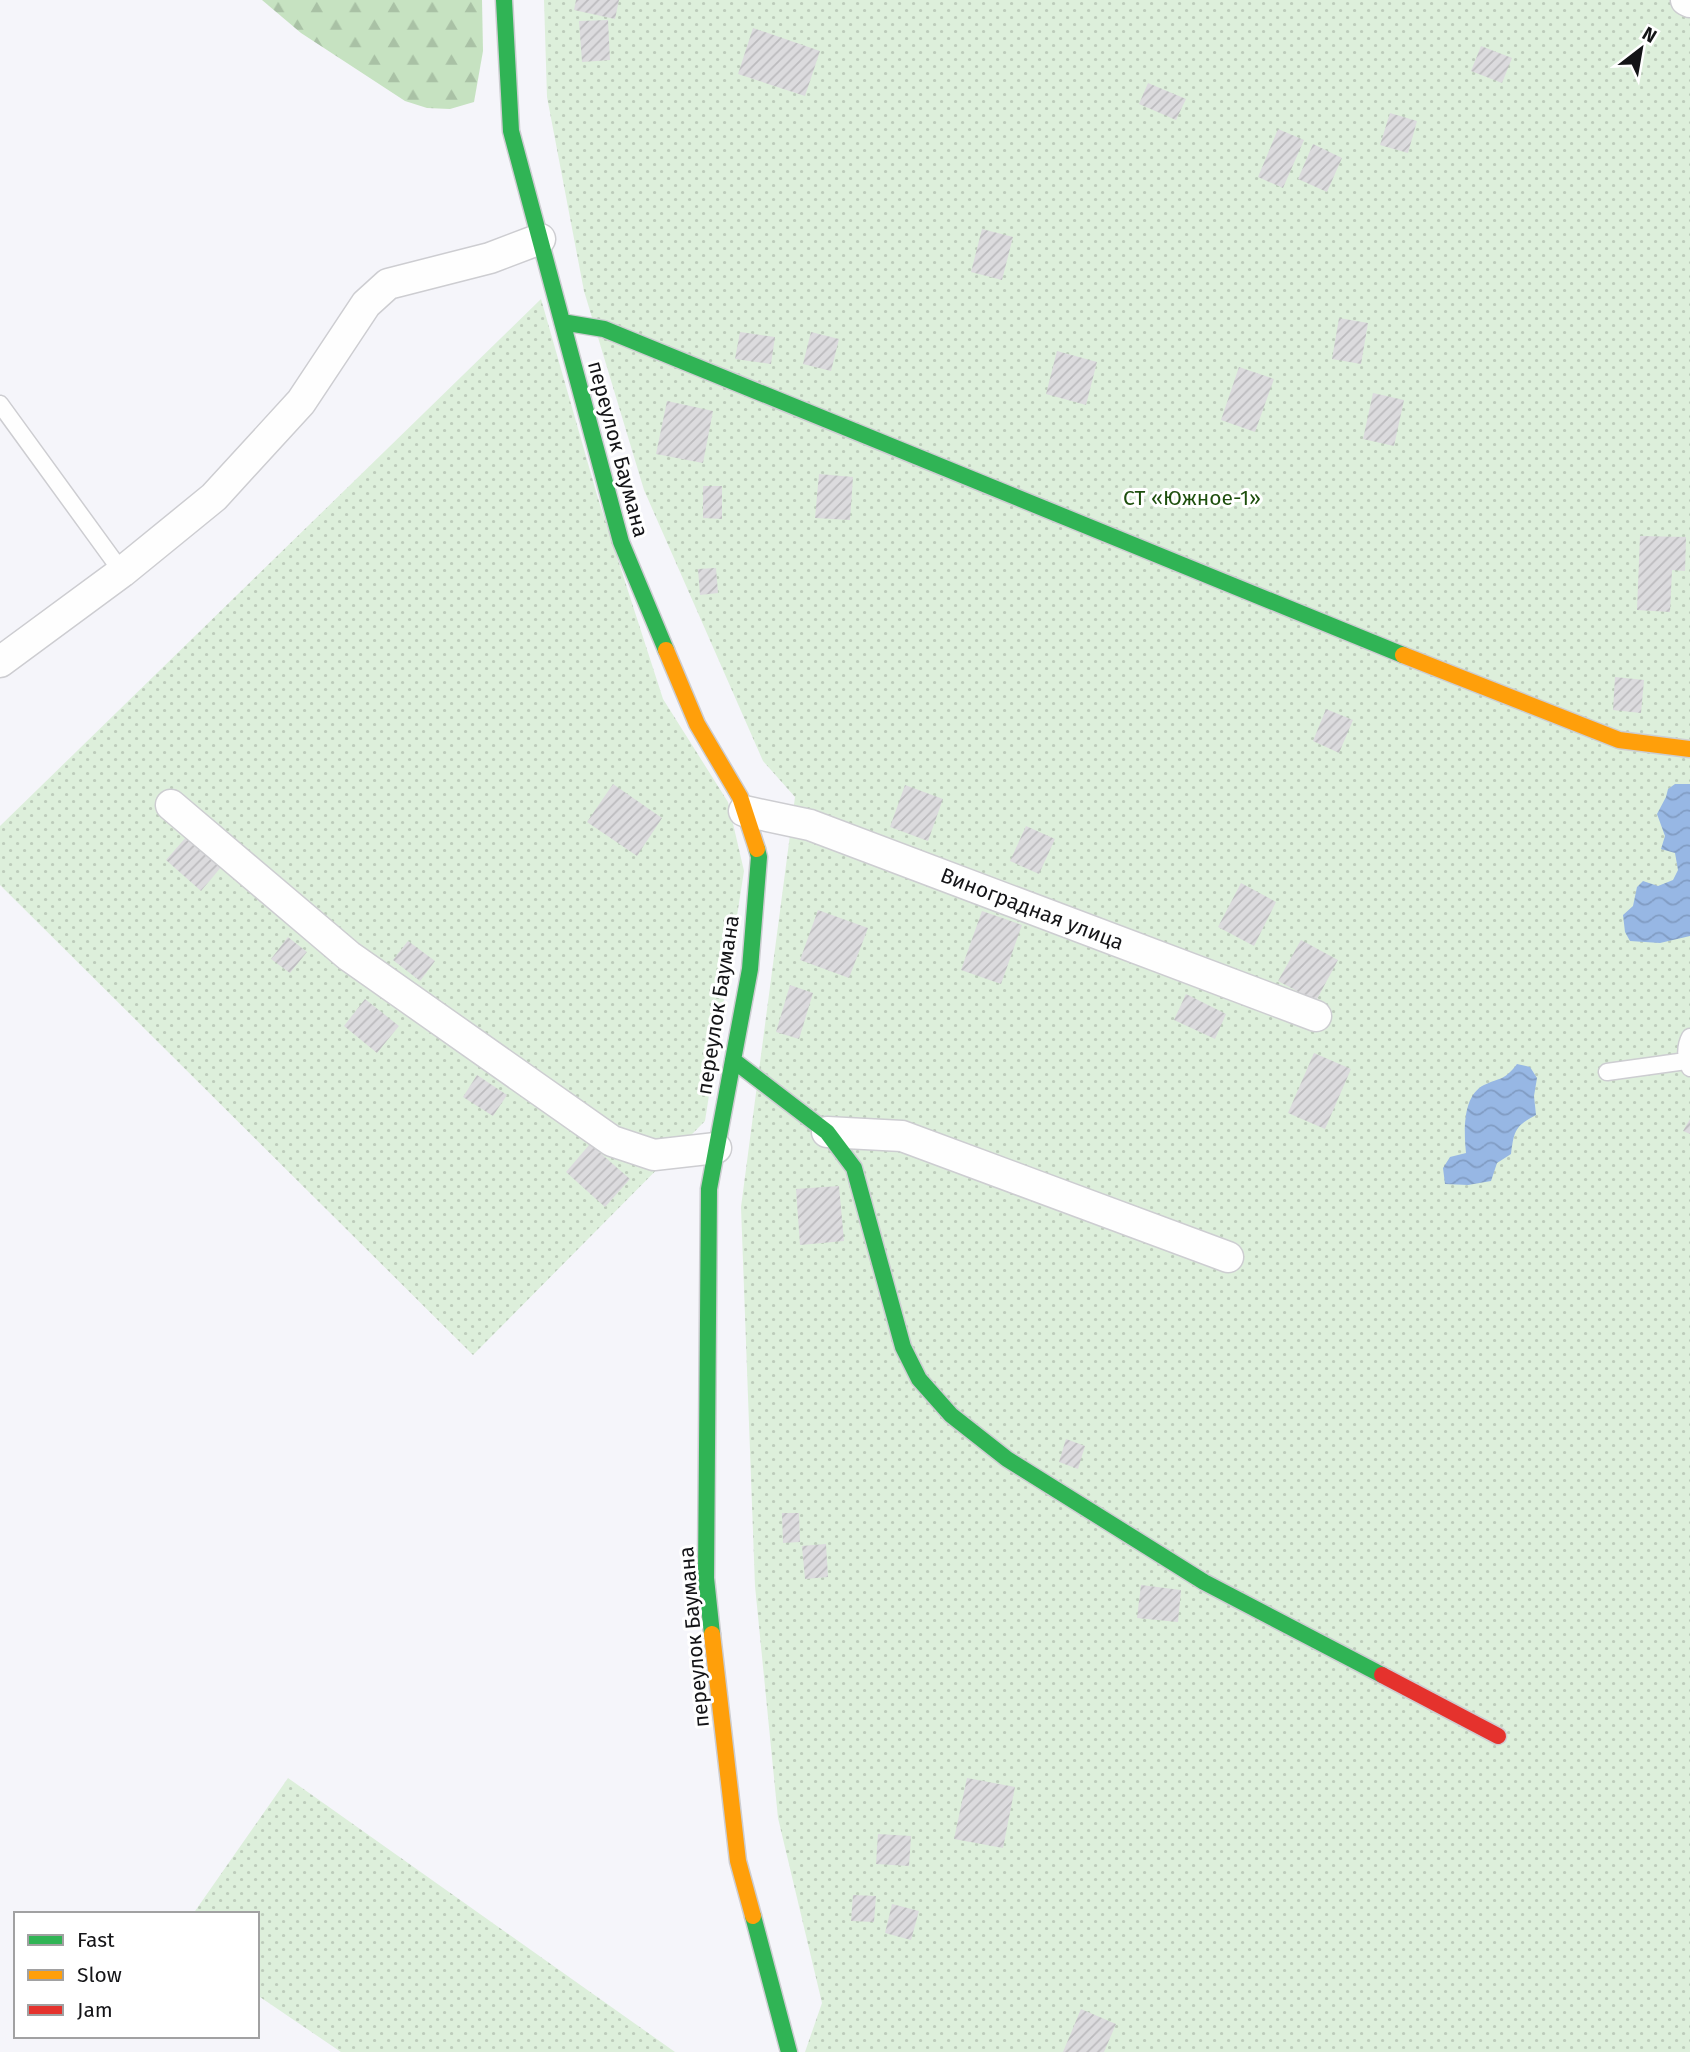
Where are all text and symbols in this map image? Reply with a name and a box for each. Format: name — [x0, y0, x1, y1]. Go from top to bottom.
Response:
north arrow — [1606, 14, 1676, 84]
text: N — [1638, 22, 1661, 48]
street label: переулок Баумана — [582, 358, 654, 540]
park label: СТ «Южное-1» — [1123, 485, 1261, 511]
street label: Виноградная улица — [937, 862, 1127, 956]
street label: переулок Баумана — [691, 913, 745, 1097]
street label: переулок Баумана — [673, 1545, 715, 1729]
legend — [14, 1912, 259, 2038]
text: Fast — [77, 1927, 115, 1953]
text: Slow — [77, 1962, 122, 1988]
text: Jam — [77, 1997, 113, 2023]

